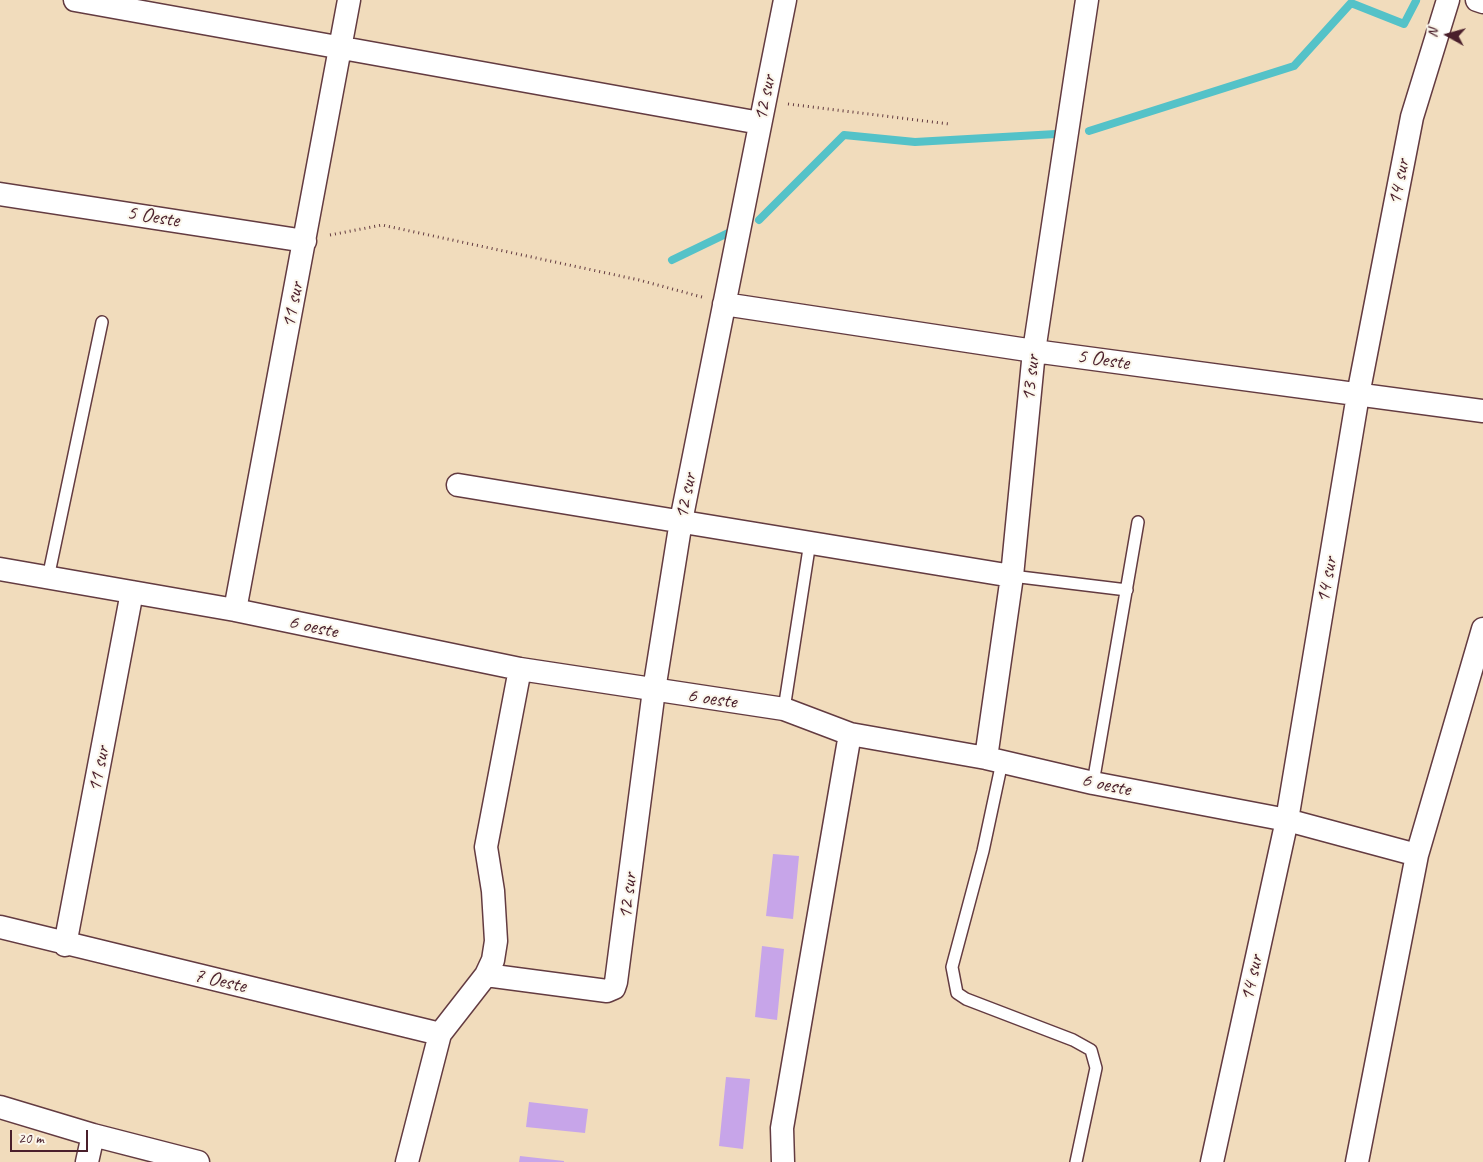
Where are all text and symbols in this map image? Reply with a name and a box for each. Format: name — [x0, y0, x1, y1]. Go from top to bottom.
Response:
north arrow — [1423, 10, 1473, 60]
text: N — [1424, 28, 1442, 38]
street label: 12 sur — [748, 73, 782, 123]
street label: 14 sur — [1382, 157, 1416, 207]
street label: 5 Oeste — [125, 200, 181, 234]
street label: 11 sur — [276, 280, 310, 330]
street label: 5 Oeste — [1075, 344, 1131, 376]
street label: 13 sur — [1016, 354, 1046, 402]
street label: 12 sur — [669, 471, 703, 521]
street label: 14 sur — [1311, 555, 1343, 605]
street label: 6 oeste — [286, 610, 340, 644]
street label: 6 oeste — [686, 683, 738, 715]
street label: 11 sur — [82, 744, 116, 794]
street label: 6 oeste — [1079, 768, 1133, 802]
street label: 12 sur — [613, 871, 643, 921]
street label: 14 sur — [1235, 953, 1269, 1003]
street label: 7 Oeste — [191, 963, 249, 999]
scale bar — [12, 1120, 90, 1152]
text: 20 m — [18, 1129, 44, 1148]

